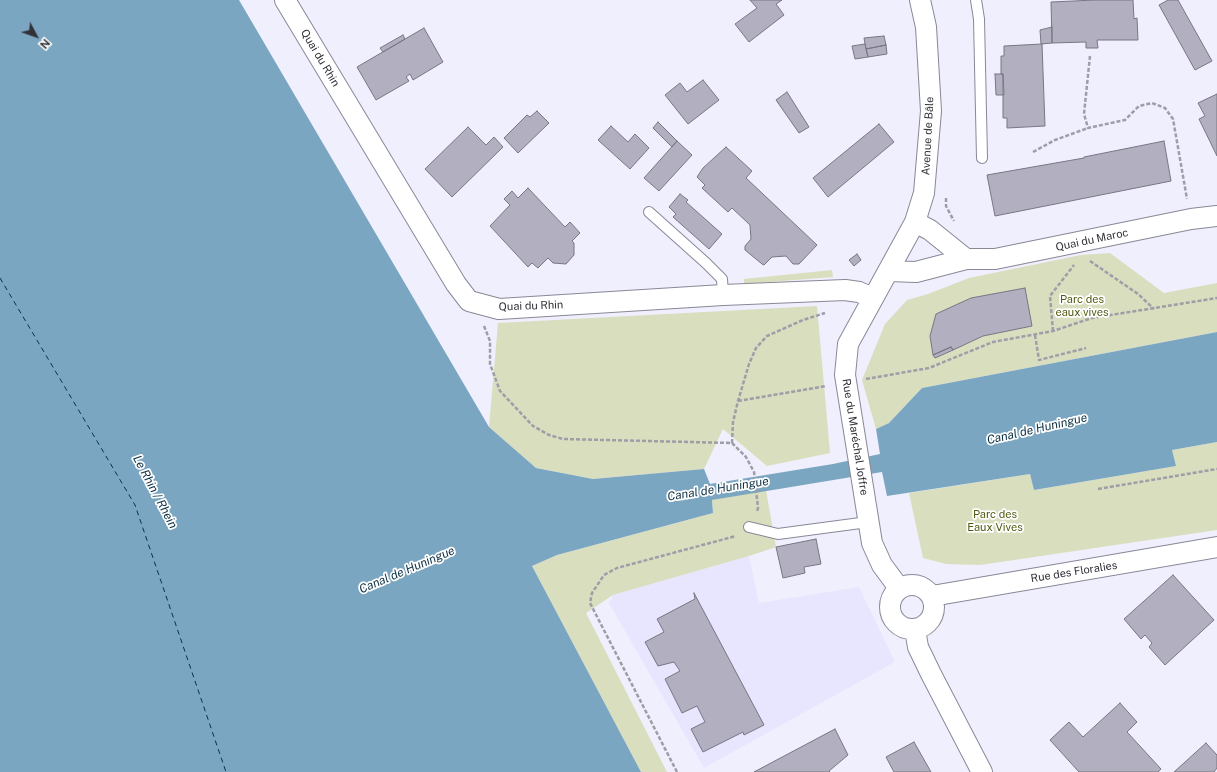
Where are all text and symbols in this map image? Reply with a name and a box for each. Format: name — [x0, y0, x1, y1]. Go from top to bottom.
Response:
north arrow — [16, 16, 56, 56]
street label: Quai du Rhin — [298, 27, 342, 89]
text: N — [38, 37, 52, 51]
street label: Avenue de Bâle — [919, 96, 937, 176]
street label: Quai du Maroc — [1054, 226, 1130, 254]
park label: Parc des eaux vives — [1056, 293, 1108, 319]
street label: Quai du Rhin — [499, 298, 563, 314]
street label: Rue du Maréchal Joffre — [839, 378, 871, 496]
water label: Canal de Huningue — [985, 410, 1089, 448]
water label: Le Rhin / Rhein — [130, 453, 180, 531]
water label: Canal de Huningue — [666, 474, 770, 504]
park label: Parc des Eaux Vives — [967, 508, 1023, 534]
water label: Canal de Huningue — [357, 543, 457, 597]
street label: Rue des Floralies — [1030, 559, 1118, 585]

